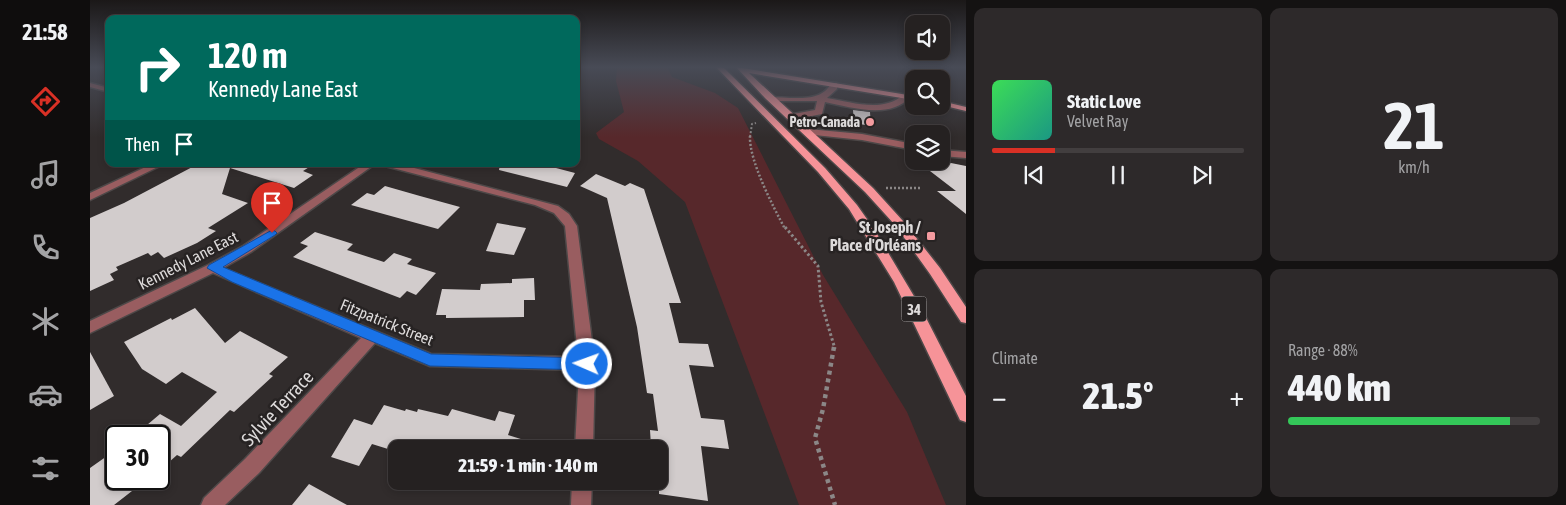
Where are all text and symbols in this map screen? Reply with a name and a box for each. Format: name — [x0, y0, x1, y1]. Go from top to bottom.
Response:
map controls — [905, 15, 950, 170]
button: sound — [905, 15, 950, 60]
text: 21:58 — [22, 19, 68, 45]
icon: right — [125, 35, 190, 100]
text: 120 m — [208, 35, 287, 75]
button: search — [905, 70, 950, 115]
text: Kennedy Lane East — [208, 76, 358, 102]
icon: directions — [28, 84, 63, 119]
text: 21 — [1383, 88, 1445, 163]
text: Static Love — [1067, 90, 1141, 112]
text: Velvet Ray — [1067, 112, 1128, 130]
place label: Petro-Canada — [789, 114, 860, 130]
marker: Petro-Canada — [864, 116, 876, 128]
button: layers — [905, 125, 950, 170]
icon: arrive — [170, 130, 198, 158]
text: Then — [125, 133, 160, 155]
icon: music — [28, 157, 63, 192]
text: km/h — [1398, 158, 1430, 176]
icon: previous — [1020, 161, 1048, 189]
icon: pause — [1104, 161, 1132, 189]
icon: next — [1188, 161, 1216, 189]
pin — [251, 182, 293, 233]
icon: arrive — [258, 189, 286, 217]
place label: St Joseph / Place d'Orléans — [830, 218, 922, 254]
street label: Kennedy Lane East — [135, 227, 242, 294]
icon: phone — [28, 230, 63, 265]
marker: St Joseph / Place d'Orléans — [925, 230, 937, 242]
street label: Fitzpatrick Street — [337, 295, 437, 350]
road number: 34 — [902, 296, 926, 322]
icon: climate — [28, 304, 63, 339]
position arrow — [560, 337, 612, 389]
text: Range · 88% — [1288, 341, 1358, 359]
text: Climate — [992, 349, 1038, 367]
street label: Sylvie Terrace — [237, 366, 317, 450]
text: 440 km — [1288, 366, 1391, 409]
text: 21.5° — [1083, 374, 1153, 417]
icon: car — [28, 377, 63, 412]
text: − — [992, 380, 1007, 412]
text: + — [1229, 380, 1244, 412]
speed limit sign: 30 — [105, 425, 170, 490]
icon: filters — [28, 451, 63, 486]
text: 21:59 · 1 min · 140 m — [458, 454, 598, 476]

